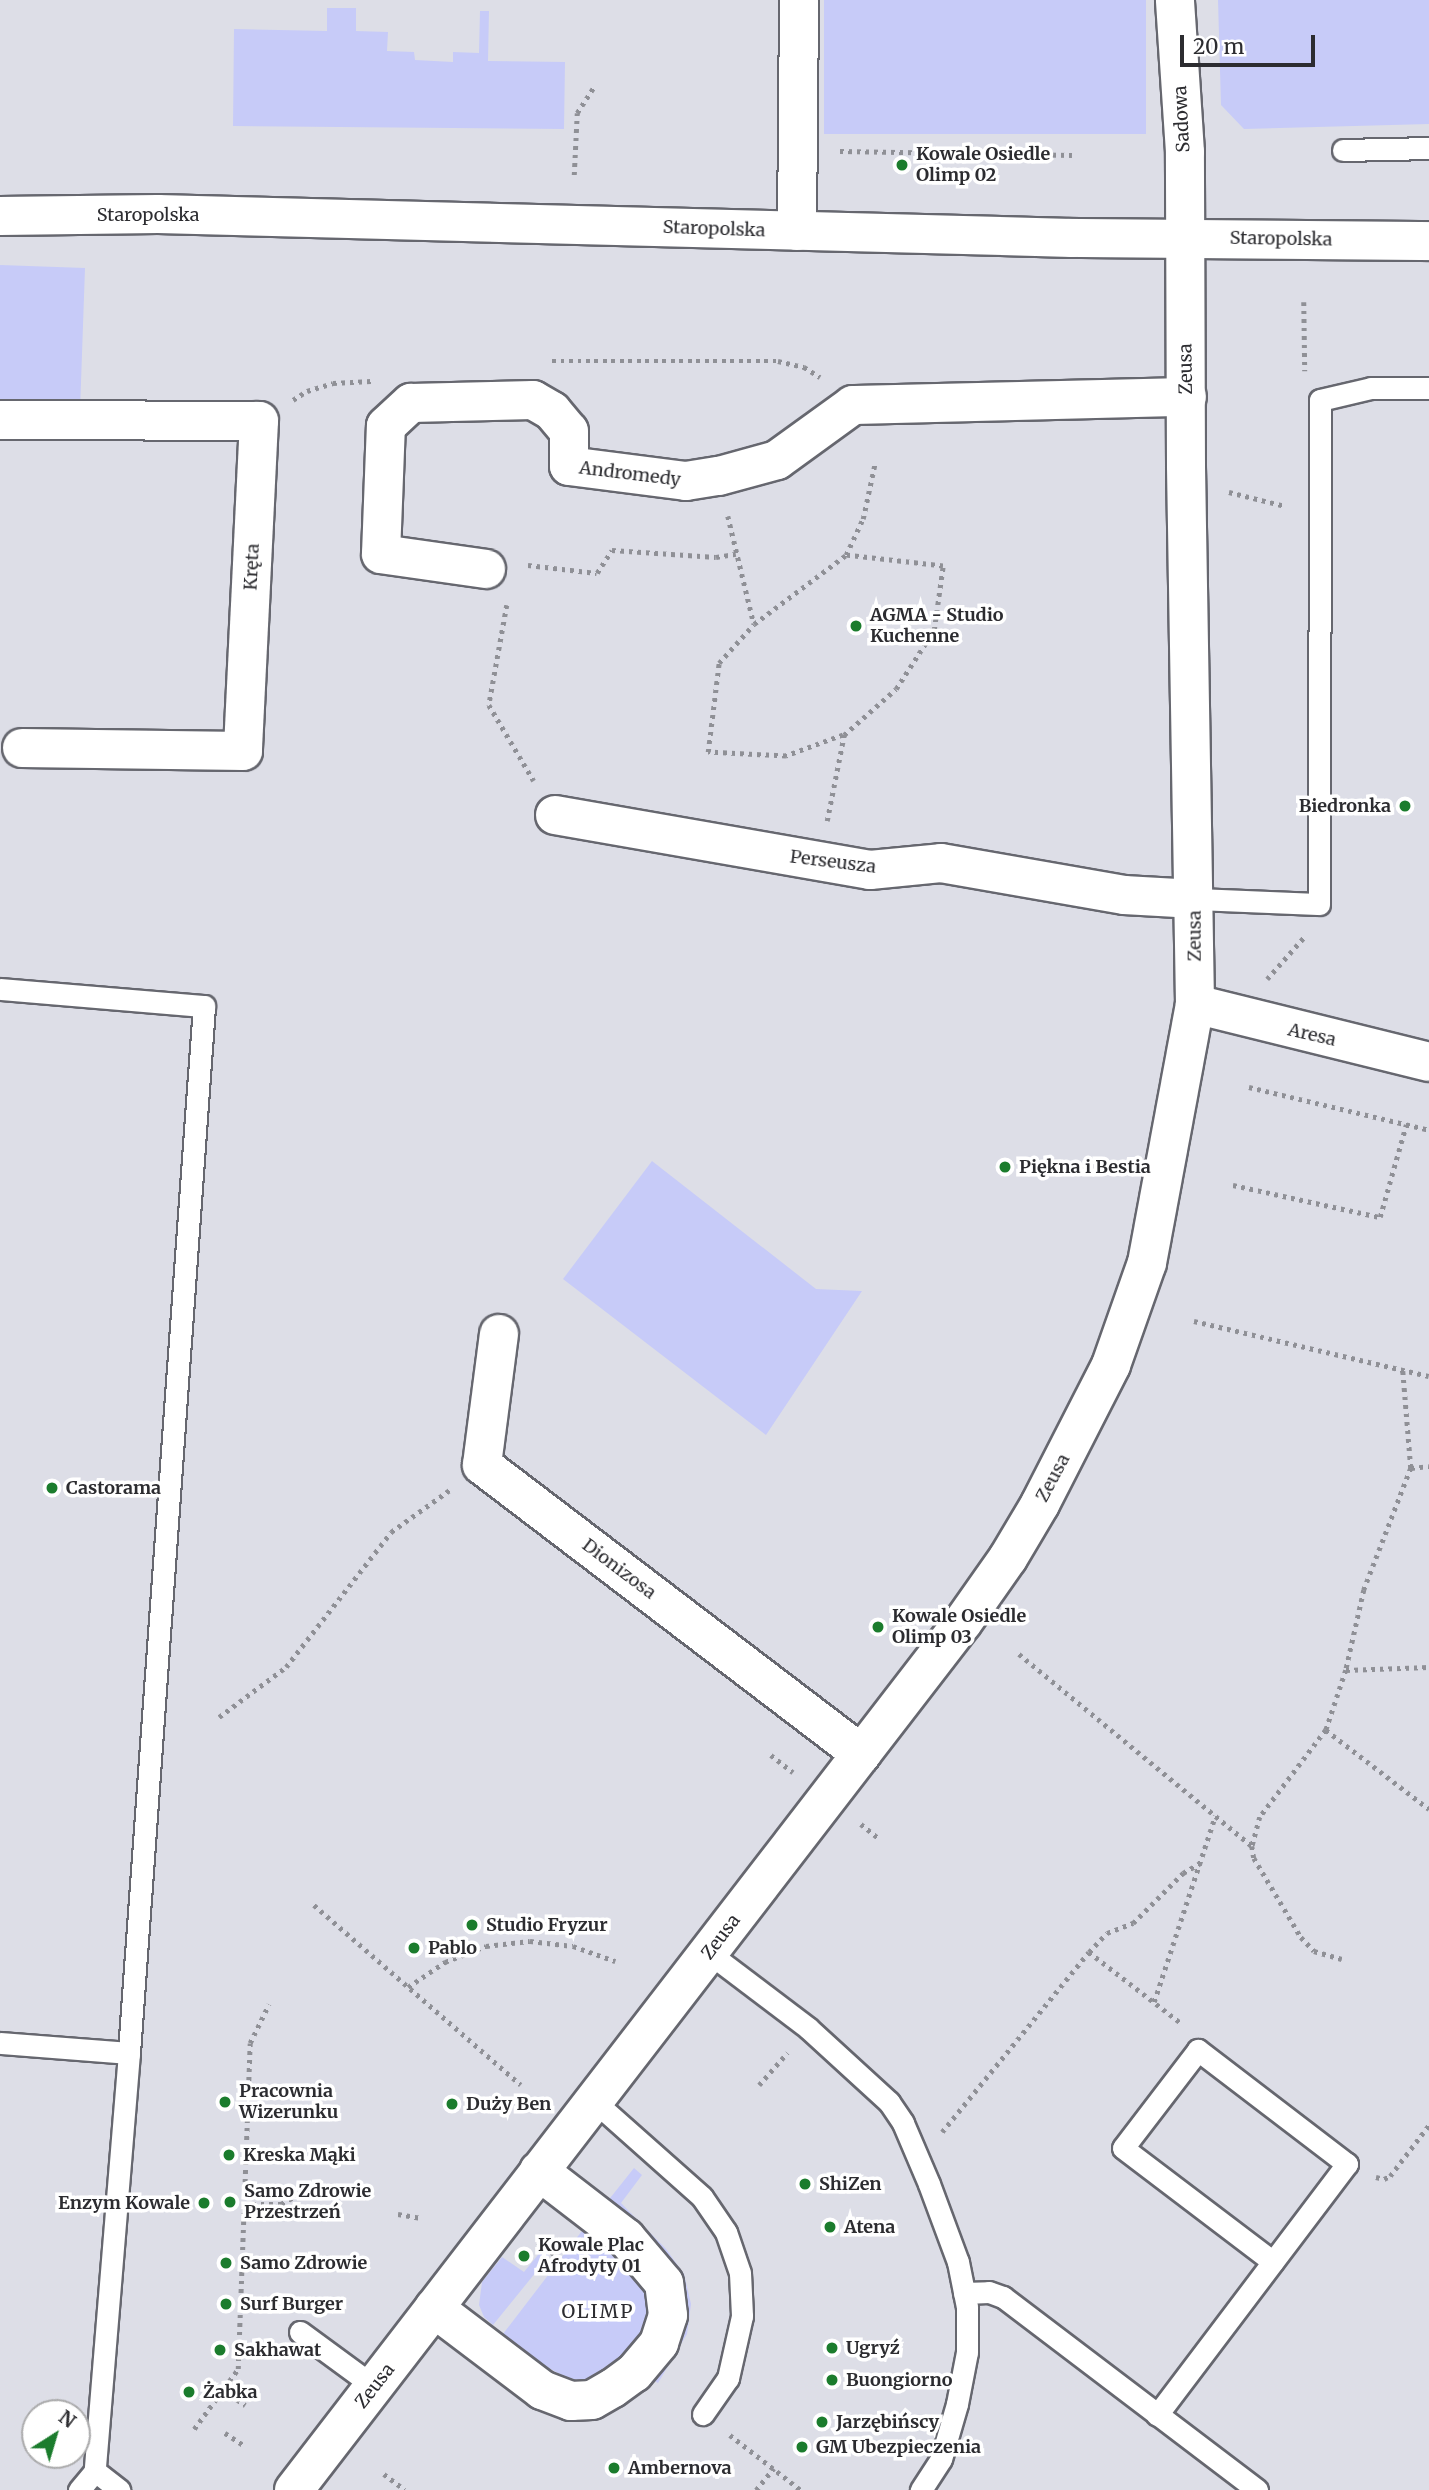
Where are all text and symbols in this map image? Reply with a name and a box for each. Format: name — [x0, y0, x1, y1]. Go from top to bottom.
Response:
scale bar — [1184, 21, 1319, 65]
text: 20 m — [1193, 33, 1244, 60]
street label: Sadowa — [1169, 85, 1195, 153]
place label: Kowale Osiedle Olimp 02 — [916, 144, 1050, 186]
marker: Kowale Osiedle Olimp 02 — [894, 157, 910, 173]
street label: Staropolska — [97, 204, 199, 226]
street label: Staropolska — [662, 216, 766, 242]
street label: Staropolska — [1230, 227, 1332, 251]
street label: Zeusa — [1175, 343, 1197, 395]
street label: Andromedy — [578, 457, 682, 491]
street label: Kręta — [240, 543, 264, 591]
place label: AGMA - Studio Kuchenne — [870, 605, 1003, 648]
marker: AGMA - Studio Kuchenne — [848, 618, 864, 634]
place label: Biedronka — [1299, 795, 1391, 817]
marker: Biedronka — [1397, 798, 1413, 814]
street label: Perseusza — [789, 846, 877, 878]
street label: Zeusa — [1184, 910, 1206, 962]
street label: Aresa — [1286, 1019, 1338, 1051]
place label: Piękna i Bestia — [1019, 1156, 1151, 1178]
marker: Piękna i Bestia — [997, 1159, 1013, 1175]
street label: Zeusa — [1031, 1450, 1075, 1506]
place label: Castorama — [66, 1477, 161, 1499]
marker: Castorama — [44, 1480, 60, 1496]
street label: Dionizosa — [578, 1534, 660, 1604]
place label: Kowale Osiedle Olimp 03 — [892, 1606, 1026, 1648]
marker: Kowale Osiedle Olimp 03 — [870, 1619, 886, 1635]
street label: Zeusa — [697, 1910, 745, 1964]
place label: Studio Fryzur — [486, 1914, 608, 1936]
marker: Studio Fryzur — [464, 1917, 480, 1933]
place label: Pablo — [428, 1937, 477, 1959]
marker: Pablo — [406, 1940, 422, 1956]
place label: Pracownia Wizerunku — [239, 2081, 338, 2124]
place label: Duży Ben — [466, 2093, 551, 2115]
marker: Pracownia Wizerunku — [217, 2094, 233, 2110]
marker: Duży Ben — [444, 2096, 460, 2112]
place label: Kreska Mąki — [243, 2144, 356, 2166]
marker: Kreska Mąki — [221, 2147, 237, 2163]
place label: ShiZen — [819, 2173, 881, 2195]
marker: ShiZen — [797, 2176, 813, 2192]
place label: Samo Zdrowie Przestrzeń — [244, 2181, 371, 2224]
place label: Enzym Kowale — [58, 2192, 190, 2214]
marker: Samo Zdrowie Przestrzeń — [222, 2194, 238, 2210]
marker: Enzym Kowale — [196, 2195, 212, 2211]
place label: Atena — [844, 2216, 895, 2238]
marker: Atena — [822, 2219, 838, 2235]
place label: Kowale Plac Afrodyty 01 — [538, 2235, 644, 2278]
marker: Kowale Plac Afrodyty 01 — [516, 2248, 532, 2264]
place label: Samo Zdrowie — [240, 2252, 367, 2274]
marker: Samo Zdrowie — [218, 2255, 234, 2271]
place label: Surf Burger — [240, 2293, 343, 2315]
marker: Surf Burger — [218, 2296, 234, 2312]
district label: OLIMP — [562, 2301, 634, 2323]
place label: Ugryź — [846, 2337, 900, 2359]
place label: Sakhawat — [234, 2339, 321, 2361]
marker: Ugryź — [824, 2340, 840, 2356]
marker: Sakhawat — [212, 2342, 228, 2358]
street label: Zeusa — [351, 2359, 399, 2413]
place label: Buongiorno — [846, 2369, 952, 2391]
marker: Buongiorno — [824, 2372, 840, 2388]
place label: Żabka — [203, 2381, 258, 2403]
marker: Żabka — [181, 2384, 197, 2400]
north arrow — [21, 2399, 91, 2469]
text: N — [54, 2405, 81, 2433]
place label: Jarzębińscy — [836, 2411, 939, 2433]
marker: Jarzębińscy — [814, 2414, 830, 2430]
place label: GM Ubezpieczenia — [816, 2436, 981, 2458]
marker: GM Ubezpieczenia — [794, 2439, 810, 2455]
place label: Ambernova — [628, 2457, 732, 2479]
marker: Ambernova — [606, 2460, 622, 2476]

